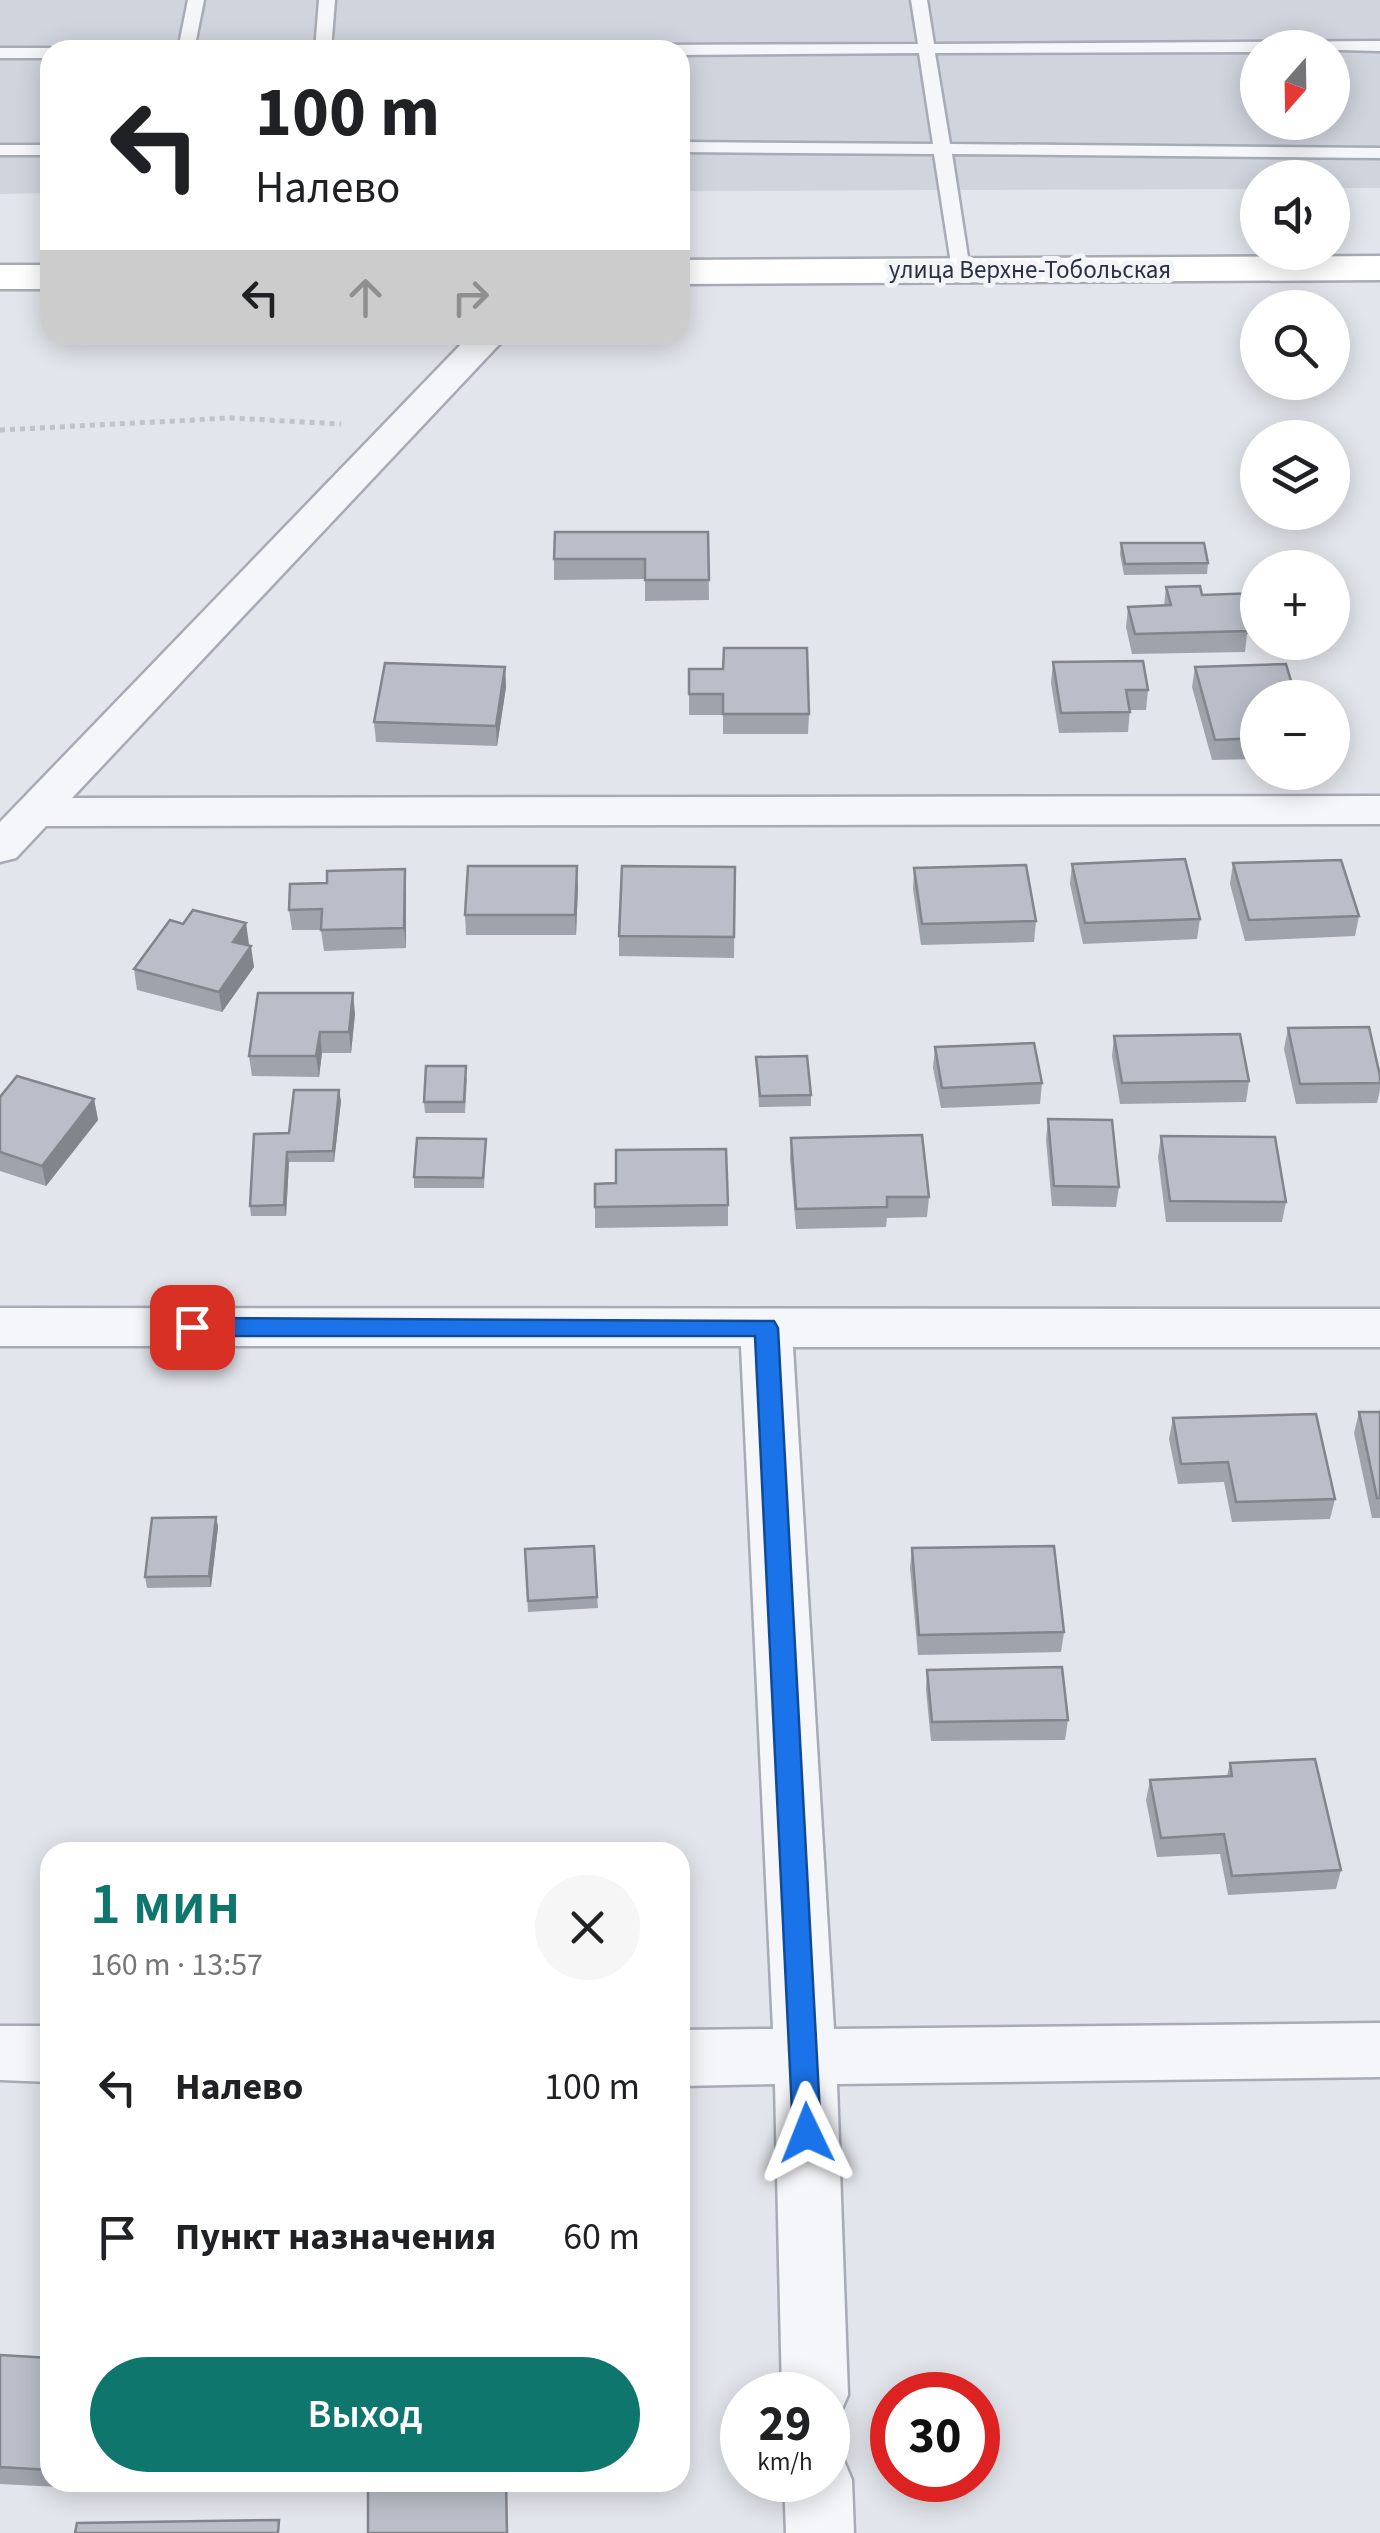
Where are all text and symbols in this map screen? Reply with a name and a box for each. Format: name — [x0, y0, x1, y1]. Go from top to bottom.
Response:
north arrow — [1240, 30, 1350, 140]
map controls — [1240, 30, 1350, 790]
text: 100 m — [255, 63, 440, 163]
icon: left — [90, 80, 220, 210]
text: Налево — [255, 156, 401, 220]
button: sound — [1240, 160, 1350, 270]
street label: улица Верхне-Тобольская — [889, 252, 1171, 288]
icon: left — [233, 270, 288, 325]
icon: ahead — [338, 270, 393, 325]
icon: right — [443, 270, 498, 325]
button: search — [1240, 290, 1350, 400]
button: layers — [1240, 420, 1350, 530]
button: + — [1240, 550, 1350, 660]
button: − — [1240, 680, 1350, 790]
pin — [150, 1285, 235, 1370]
icon: arrive — [165, 1300, 220, 1355]
text: 1 мин — [90, 1862, 240, 1947]
button: close — [535, 1875, 640, 1980]
text: 160 m · 13:57 — [90, 1942, 263, 1988]
icon: left — [90, 2060, 145, 2115]
text: Налево — [175, 2060, 303, 2114]
text: 100 m — [544, 2060, 640, 2114]
position arrow — [755, 2081, 859, 2185]
icon: arrive — [90, 2210, 145, 2265]
text: Пункт назначения — [175, 2210, 496, 2264]
text: 60 m — [563, 2210, 640, 2264]
button: Выход — [90, 2357, 640, 2472]
speed limit sign: 30 — [870, 2372, 1000, 2502]
text: 29 — [759, 2389, 811, 2460]
text: km/h — [757, 2444, 813, 2480]

